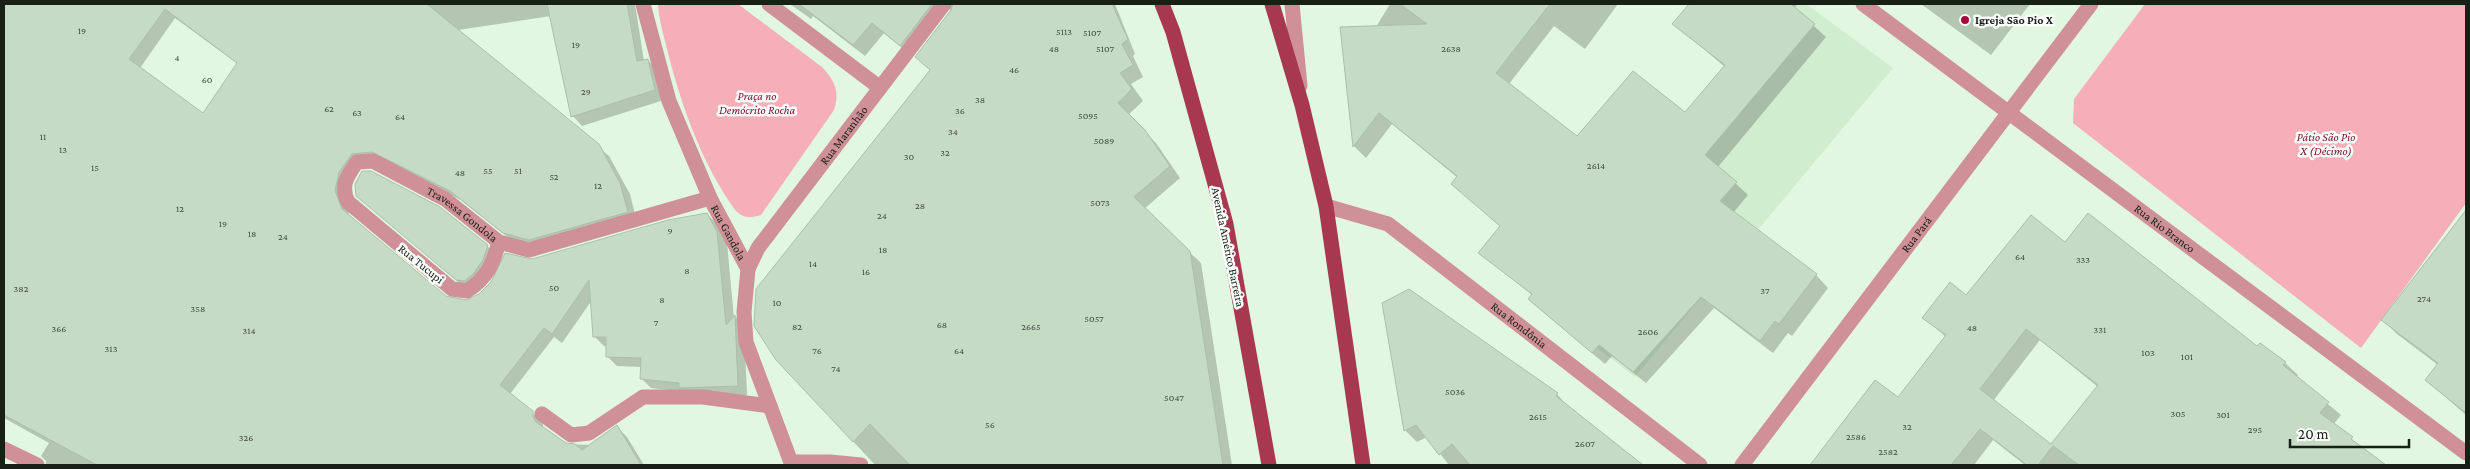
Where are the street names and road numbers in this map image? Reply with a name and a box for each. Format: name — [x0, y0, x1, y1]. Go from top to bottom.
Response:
street label: Rua Maranhão — [817, 103, 871, 167]
street label: Travessa Gondola — [424, 184, 501, 245]
street label: Avenida Américo Barreira — [1209, 186, 1248, 308]
street label: Rua Rio Branco — [2131, 201, 2198, 256]
street label: Rua Gandola — [708, 202, 749, 263]
street label: Rua Pará — [1898, 213, 1935, 255]
street label: Rua Tucupi — [396, 241, 446, 287]
street label: Rua Rondônia — [1488, 299, 1550, 351]

